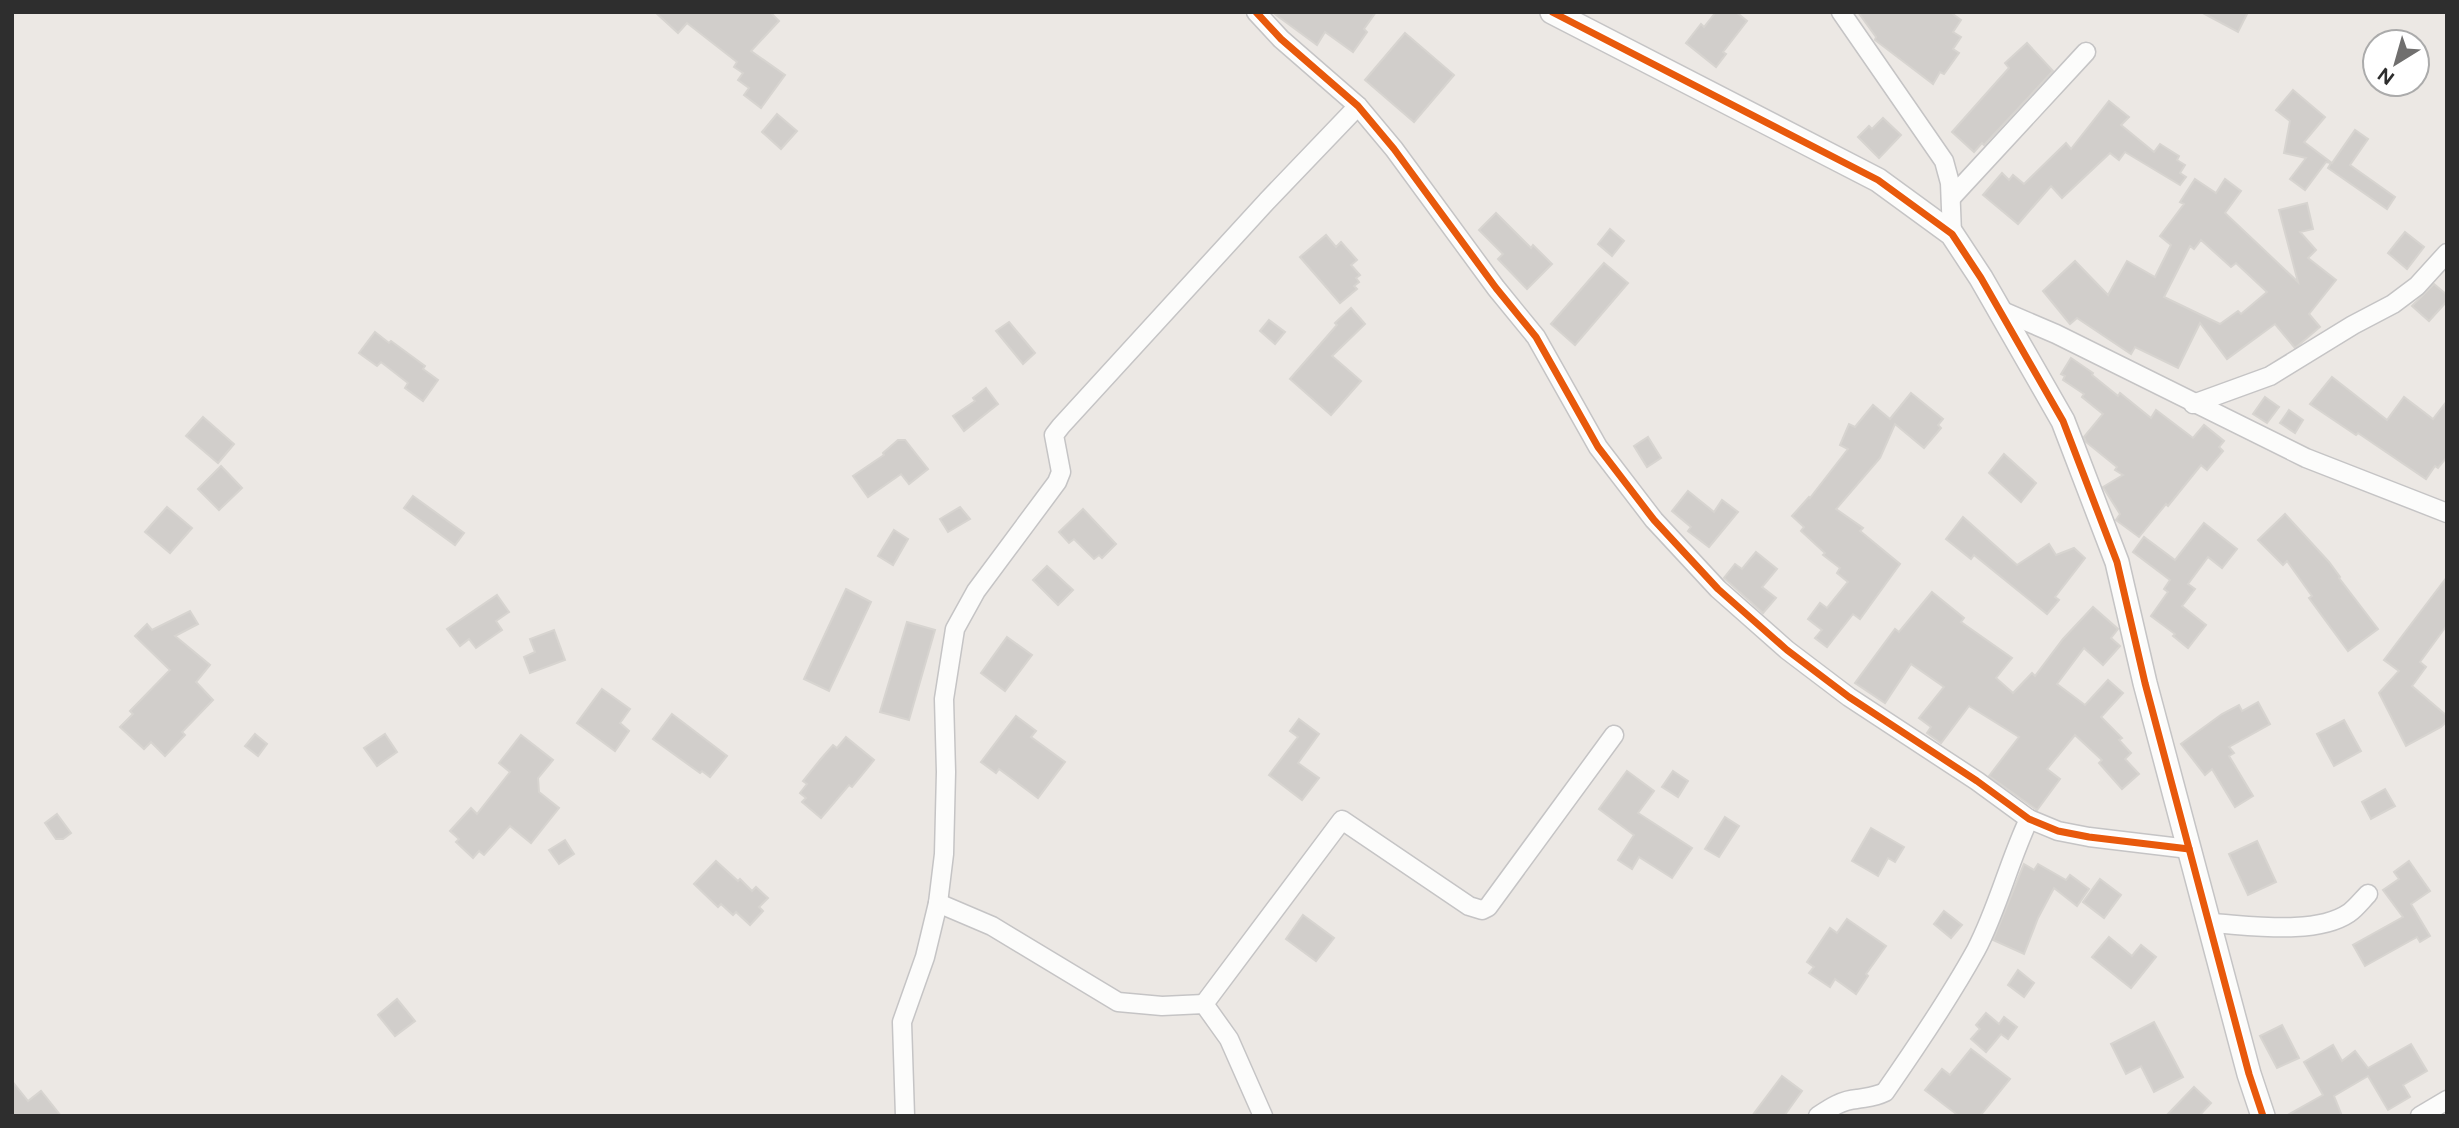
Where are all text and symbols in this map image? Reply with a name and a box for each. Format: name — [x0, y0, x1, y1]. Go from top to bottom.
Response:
north arrow — [2361, 28, 2431, 98]
text: N — [2373, 63, 2399, 90]

